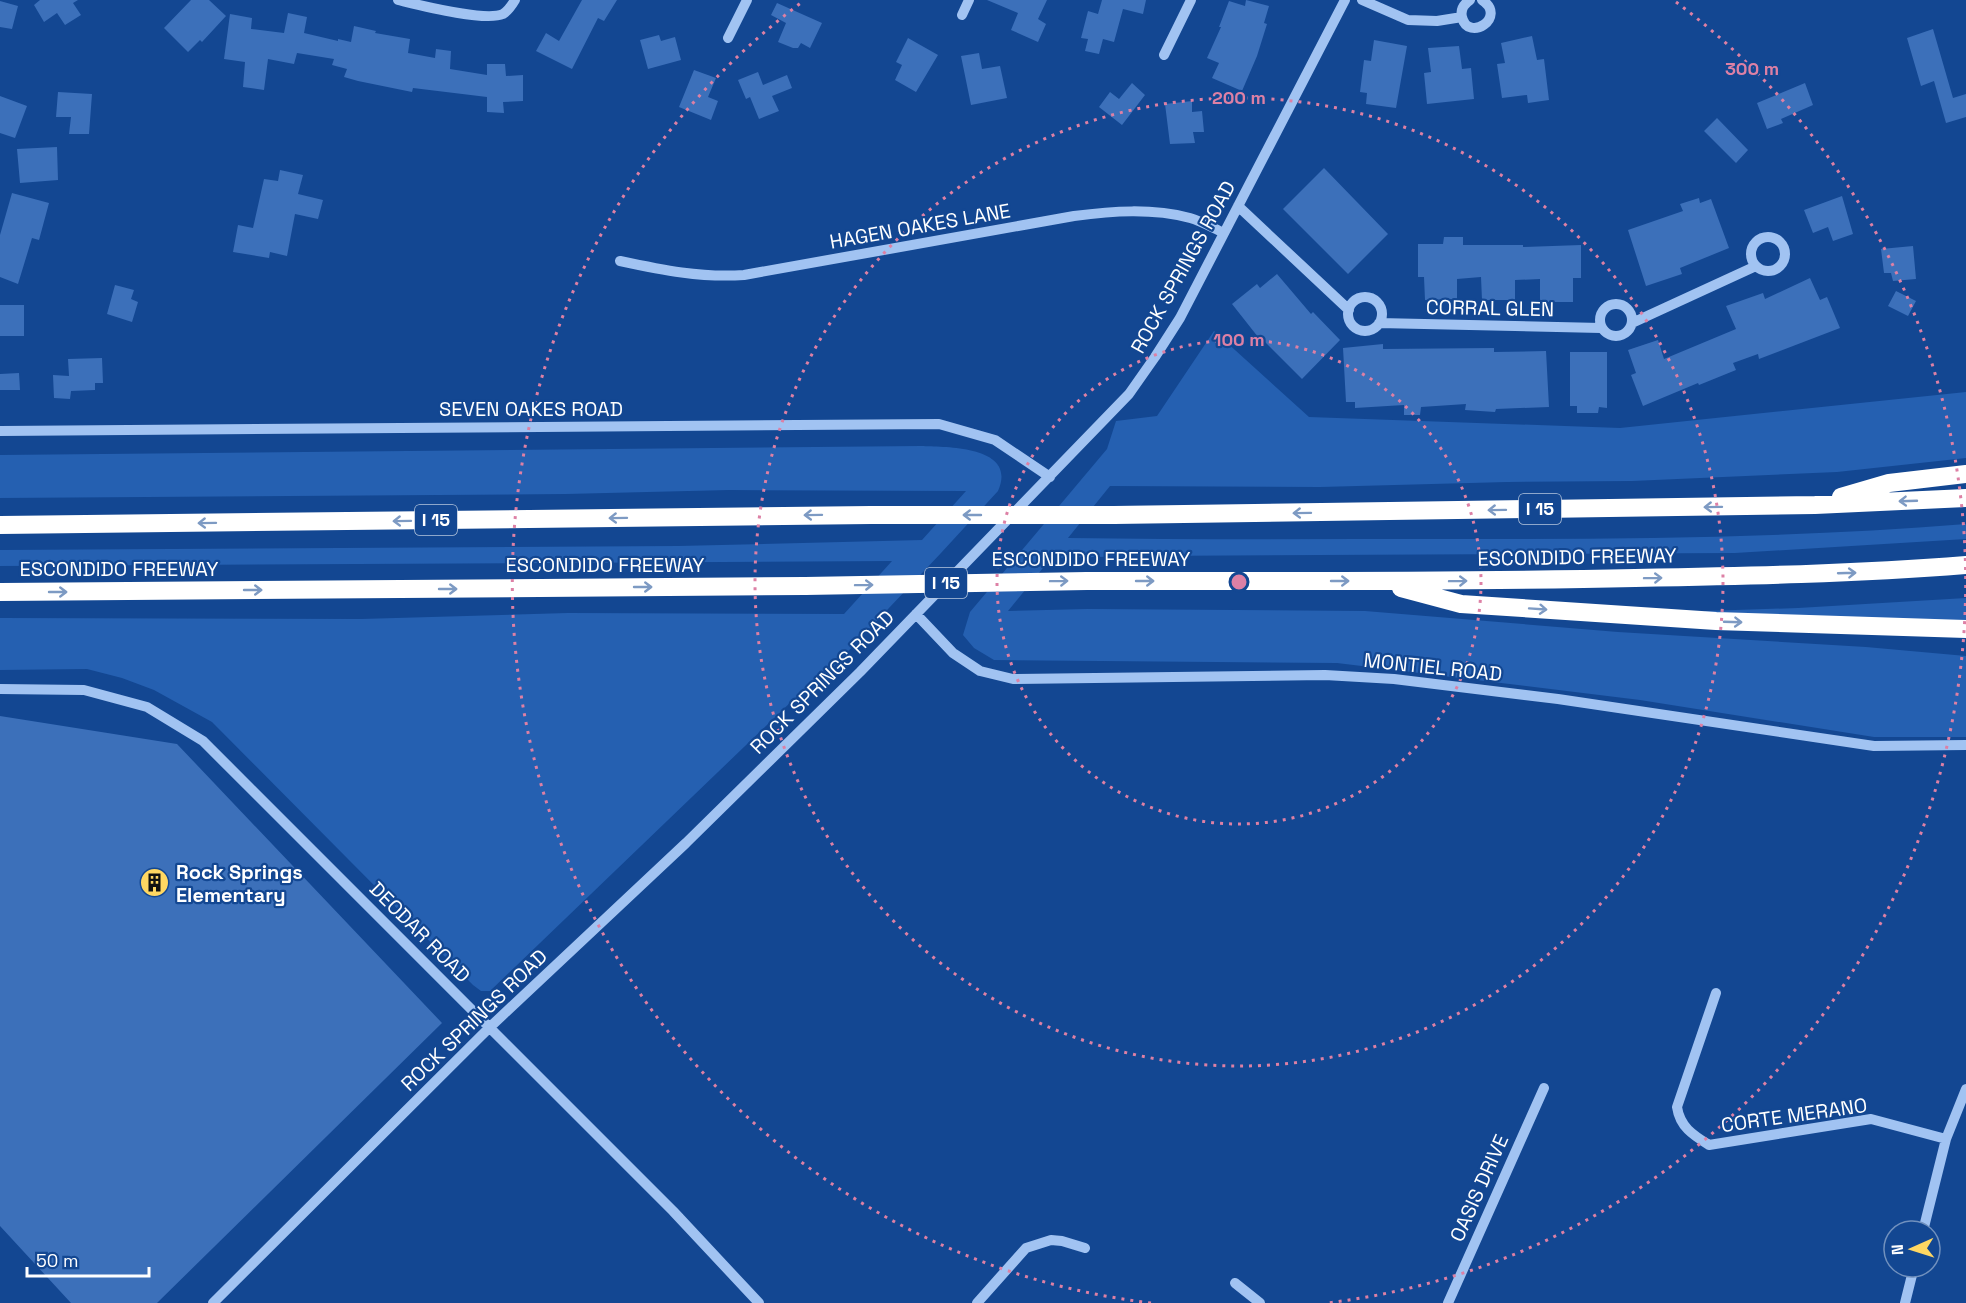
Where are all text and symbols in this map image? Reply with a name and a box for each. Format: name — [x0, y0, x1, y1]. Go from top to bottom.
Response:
text: 300 m — [1725, 57, 1779, 80]
text: 200 m — [1212, 86, 1266, 109]
street label: ROCK SPRINGS ROAD — [1125, 176, 1241, 358]
street label: HAGEN OAKES LANE — [828, 197, 1012, 255]
street label: CORRAL GLEN — [1426, 294, 1554, 322]
text: 100 m — [1213, 328, 1265, 351]
street label: SEVEN OAKES ROAD — [439, 396, 623, 422]
road number: I 15 — [1519, 494, 1561, 524]
one-way arrow — [1898, 496, 1918, 507]
one-way arrow — [1703, 501, 1723, 512]
one-way arrow — [1487, 504, 1507, 516]
road number: I 15 — [415, 505, 457, 535]
one-way arrow — [1292, 507, 1312, 519]
one-way arrow — [962, 509, 982, 521]
one-way arrow — [803, 510, 823, 521]
one-way arrow — [608, 512, 628, 524]
one-way arrow — [392, 515, 412, 527]
one-way arrow — [197, 518, 217, 529]
street label: ESCONDIDO FREEWAY — [1477, 542, 1677, 572]
street label: ESCONDIDO FREEWAY — [991, 546, 1191, 572]
street label: ESCONDIDO FREEWAY — [505, 552, 705, 578]
street label: ESCONDIDO FREEWAY — [19, 556, 219, 582]
one-way arrow — [1837, 567, 1857, 578]
road number: I 15 — [925, 568, 967, 598]
centre of rings — [1229, 572, 1249, 592]
one-way arrow — [1642, 572, 1662, 584]
one-way arrow — [1135, 575, 1155, 587]
one-way arrow — [1330, 575, 1350, 587]
one-way arrow — [1447, 575, 1467, 587]
one-way arrow — [1048, 576, 1068, 587]
one-way arrow — [853, 579, 873, 591]
one-way arrow — [633, 581, 653, 593]
one-way arrow — [438, 583, 458, 595]
one-way arrow — [243, 584, 263, 596]
one-way arrow — [48, 586, 68, 598]
street label: ROCK SPRINGS ROAD — [744, 604, 900, 760]
one-way arrow — [1528, 604, 1548, 615]
one-way arrow — [1722, 616, 1742, 628]
street label: MONTIEL ROAD — [1362, 647, 1504, 687]
place label: Rock Springs Elementary — [176, 859, 303, 908]
building icon: Rock Springs Elementary — [139, 867, 171, 899]
street label: DEODAR ROAD — [364, 876, 476, 988]
street label: ROCK SPRINGS ROAD — [395, 943, 553, 1097]
street label: CORTE MERANO — [1719, 1092, 1869, 1138]
street label: OASIS DRIVE — [1444, 1130, 1514, 1246]
north arrow — [1882, 1219, 1942, 1279]
scale bar — [27, 1240, 148, 1278]
text: N — [1887, 1244, 1908, 1256]
text: 50 m — [36, 1249, 78, 1272]

